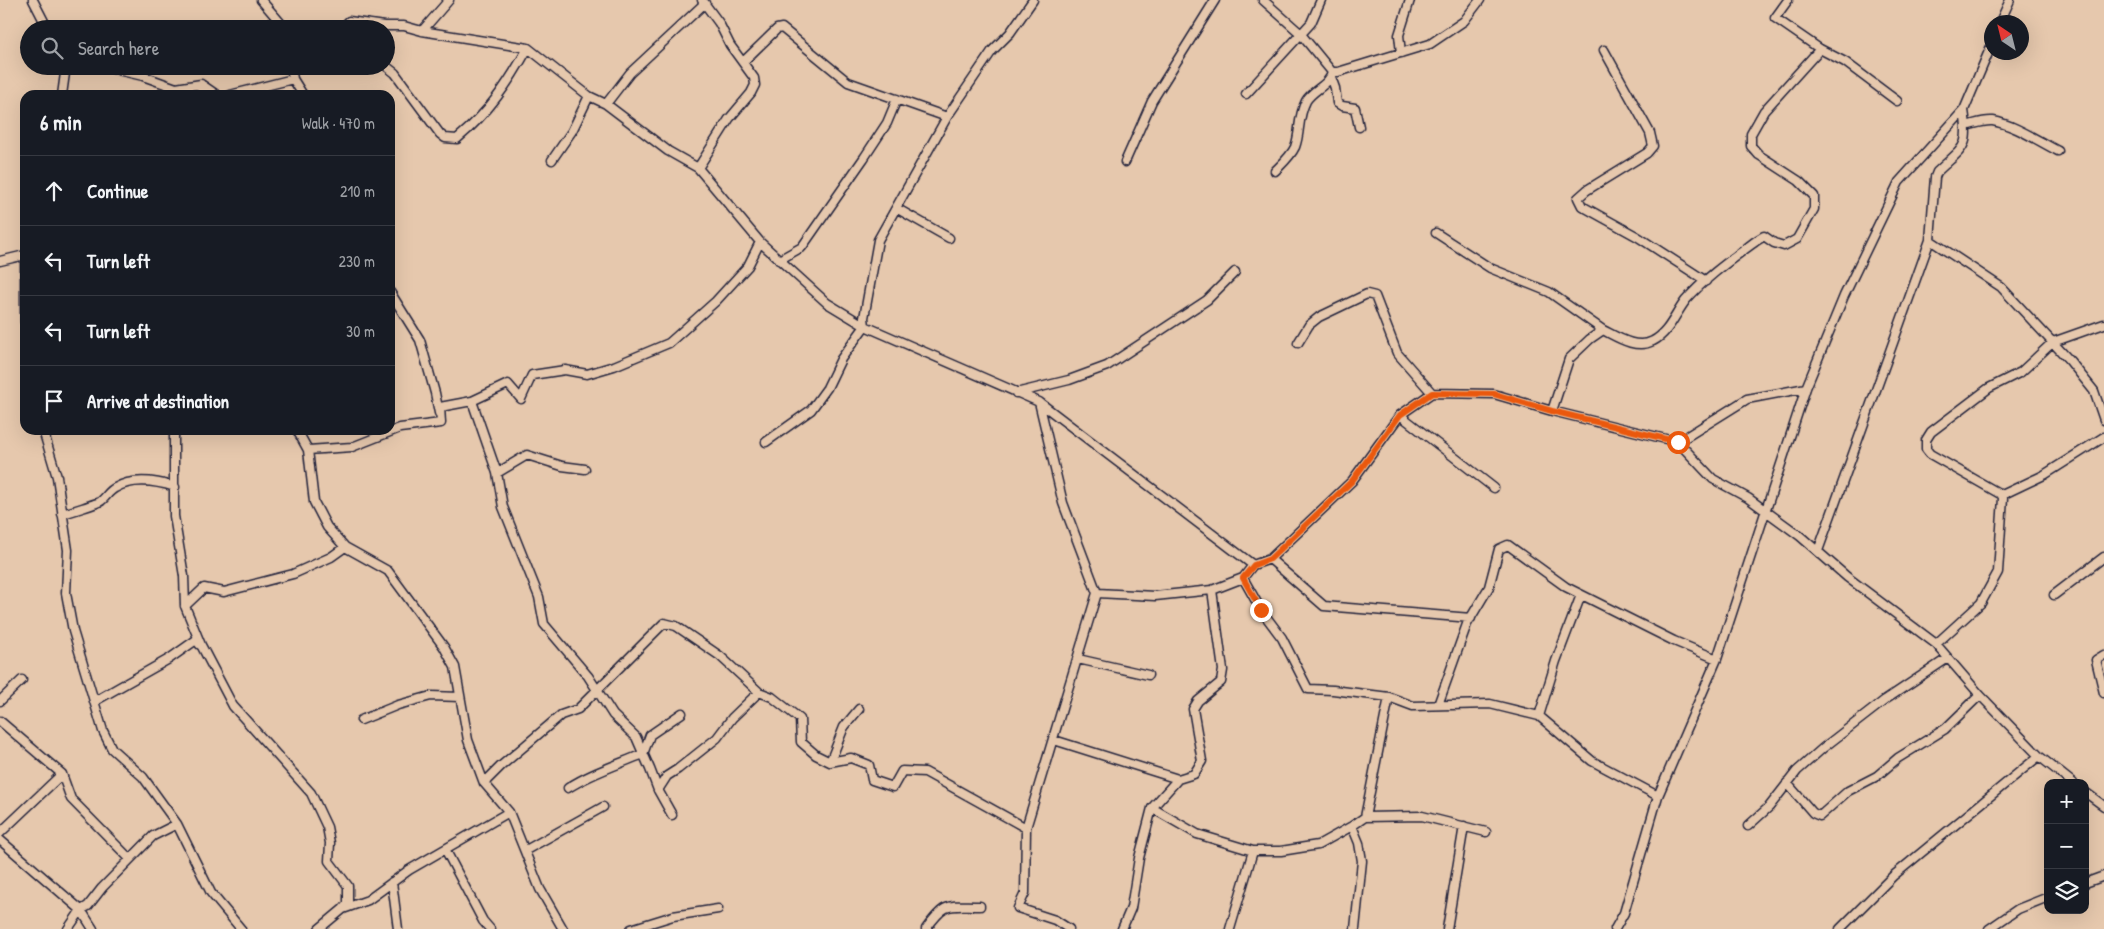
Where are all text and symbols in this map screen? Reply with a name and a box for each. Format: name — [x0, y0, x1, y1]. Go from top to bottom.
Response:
north arrow — [1984, 15, 2029, 60]
search box — [20, 20, 395, 75]
icon: search — [38, 34, 66, 62]
text: Search here — [78, 35, 159, 61]
text: 6 min — [40, 108, 82, 137]
text: Walk · 470 m — [302, 112, 375, 134]
icon: ahead — [40, 177, 68, 205]
text: Continue — [87, 178, 148, 204]
text: 210 m — [340, 180, 375, 202]
icon: left — [40, 247, 68, 275]
text: Turn left — [87, 248, 150, 274]
text: 230 m — [339, 250, 375, 272]
icon: left — [40, 317, 68, 345]
text: Turn left — [87, 318, 150, 344]
text: 30 m — [346, 320, 375, 342]
icon: arrive — [40, 387, 68, 415]
text: Arrive at destination — [87, 388, 229, 414]
route start — [1667, 431, 1690, 454]
route end — [1250, 599, 1273, 622]
map controls — [2044, 779, 2089, 914]
button: + — [2044, 779, 2089, 824]
button: − — [2044, 824, 2089, 869]
button: layers — [2044, 869, 2089, 914]

